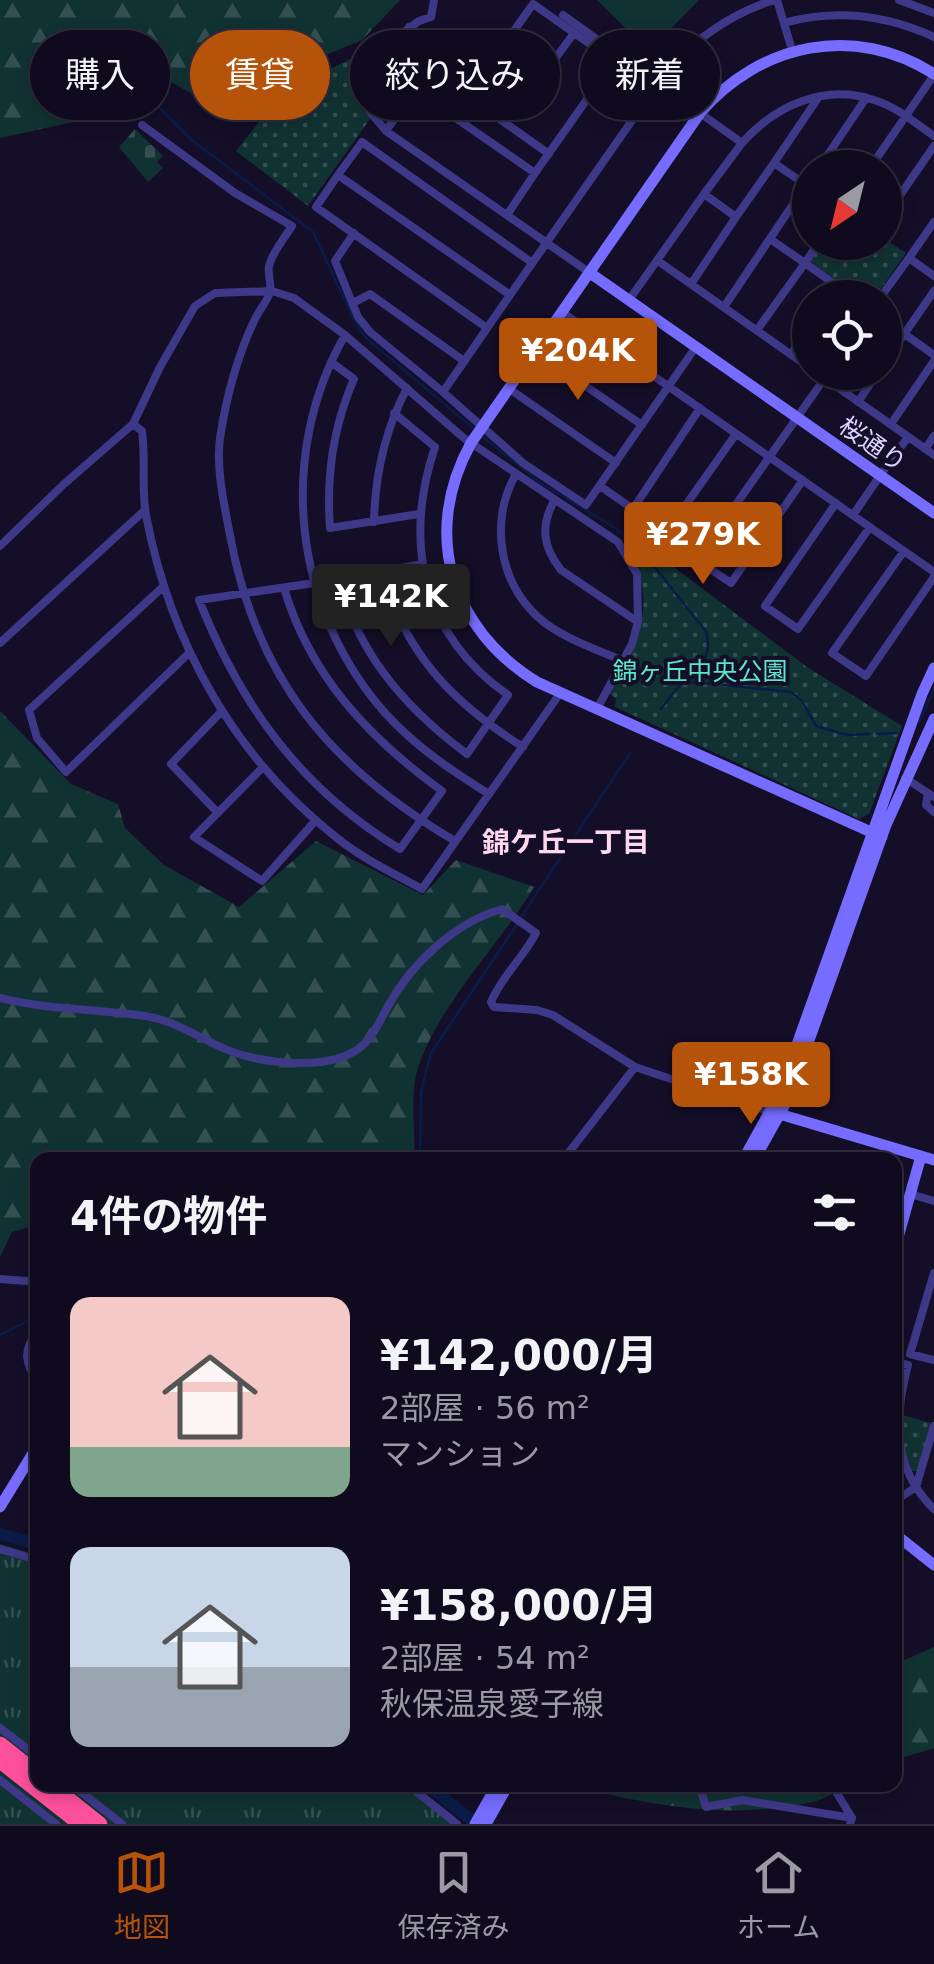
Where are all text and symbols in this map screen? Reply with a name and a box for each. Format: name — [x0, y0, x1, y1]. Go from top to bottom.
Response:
chip: 購入 — [30, 30, 170, 120]
chip: 賃貸 — [190, 30, 330, 120]
chip: 絞り込み — [350, 30, 560, 120]
chip: 新着 — [580, 30, 720, 120]
north arrow — [792, 150, 902, 260]
map controls — [792, 150, 902, 390]
button: locate — [792, 280, 902, 390]
pin: ¥204K — [508, 318, 648, 403]
text: ¥204K — [521, 331, 635, 369]
street label: 桜通り — [834, 411, 912, 478]
pin: ¥279K — [633, 502, 773, 587]
text: ¥279K — [646, 515, 760, 553]
pin: ¥142K — [321, 564, 461, 649]
text: ¥142K — [334, 577, 448, 615]
park label: 錦ヶ丘中央公園 — [612, 657, 788, 686]
district label: 錦ケ丘一丁目 — [482, 826, 650, 859]
pin: ¥158K — [681, 1042, 821, 1127]
text: ¥158K — [694, 1055, 808, 1093]
icon: filters — [807, 1185, 862, 1240]
text: 4件の物件 — [70, 1192, 267, 1241]
text: ¥142,000/月 — [380, 1331, 658, 1380]
icon: home — [150, 1337, 270, 1457]
text: 2部屋 · 56 m² — [380, 1389, 590, 1427]
text: マンション — [380, 1435, 540, 1473]
text: ¥158,000/月 — [380, 1581, 658, 1630]
icon: home — [150, 1587, 270, 1707]
text: 2部屋 · 54 m² — [380, 1639, 590, 1677]
text: 秋保温泉愛子線 — [380, 1685, 604, 1723]
tab: 地図 — [114, 1845, 170, 1945]
tab: 保存済み — [397, 1845, 509, 1945]
tab: ホーム — [737, 1845, 820, 1945]

